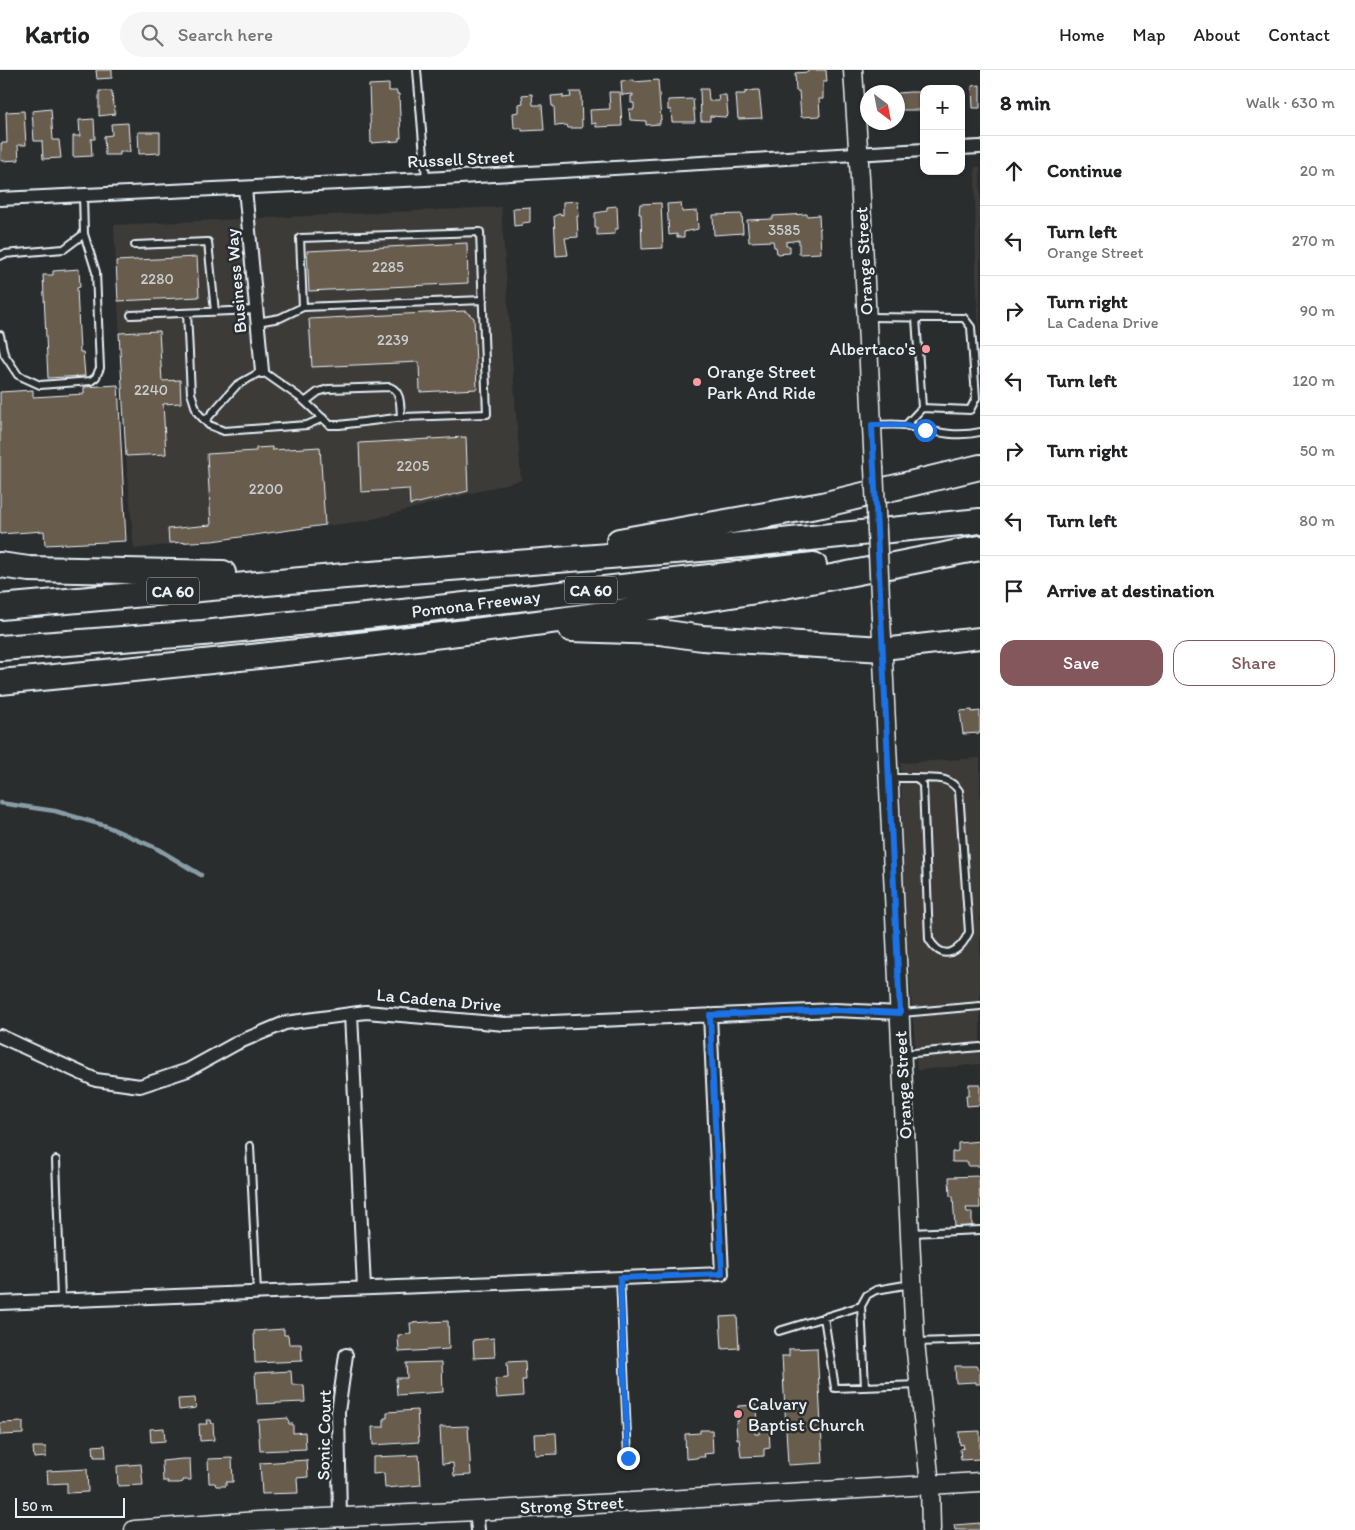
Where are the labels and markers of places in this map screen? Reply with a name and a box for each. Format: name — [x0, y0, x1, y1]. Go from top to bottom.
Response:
place label: Albertaco's — [830, 338, 916, 360]
marker: Albertaco's — [920, 343, 932, 355]
place label: Orange Street Park And Ride — [707, 361, 816, 404]
marker: Orange Street Park And Ride — [691, 376, 703, 388]
place label: Calvary Baptist Church — [748, 1393, 864, 1436]
marker: Calvary Baptist Church — [732, 1408, 744, 1420]

